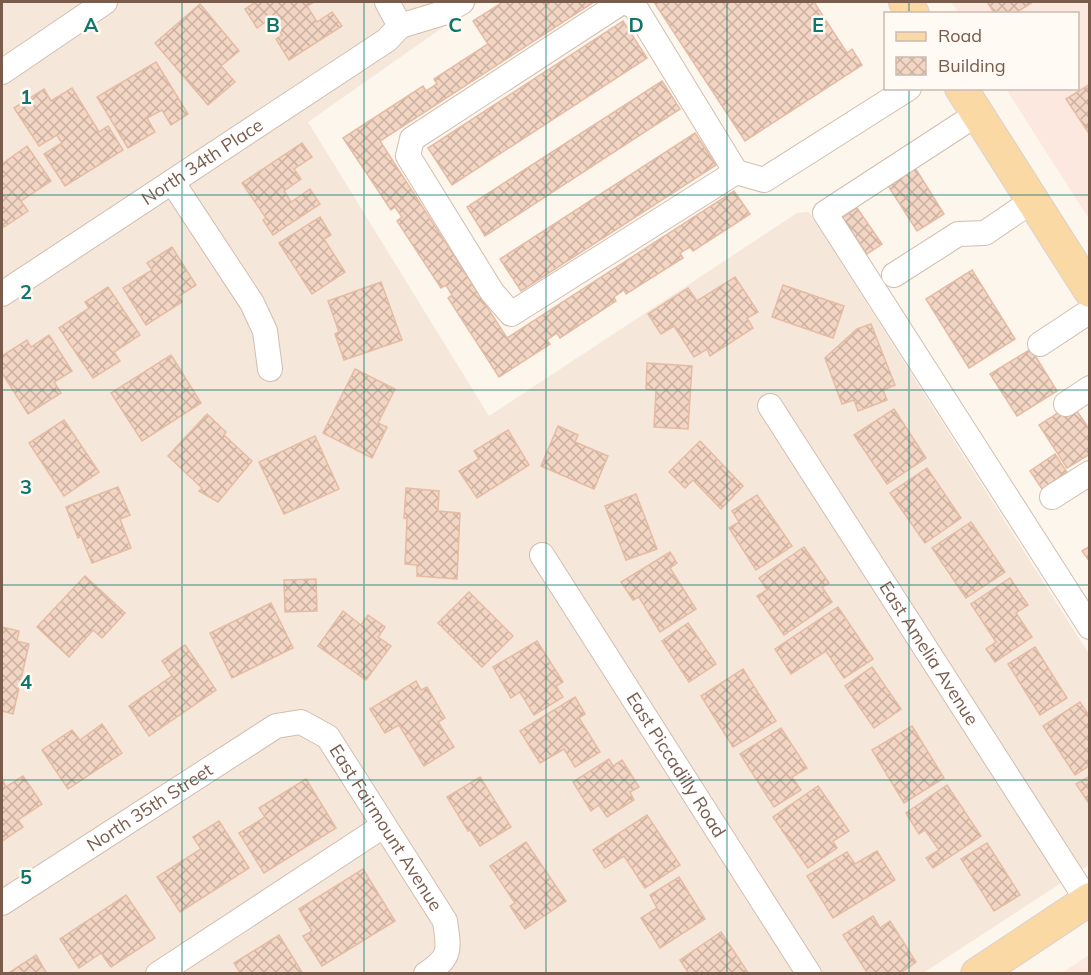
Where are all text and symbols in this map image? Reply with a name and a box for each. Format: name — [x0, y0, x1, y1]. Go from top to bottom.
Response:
text: A — [84, 12, 99, 37]
text: B — [266, 12, 280, 37]
text: C — [448, 12, 462, 37]
text: D — [628, 12, 644, 37]
text: E — [812, 12, 824, 37]
legend — [884, 12, 1079, 90]
text: Road — [938, 24, 982, 47]
text: Building — [938, 54, 1006, 77]
text: 1 — [20, 84, 32, 109]
street label: North 34th Place — [137, 113, 267, 210]
text: 2 — [20, 279, 32, 304]
text: 3 — [20, 474, 32, 499]
street label: East Amelia Avenue — [874, 577, 984, 730]
text: 4 — [20, 669, 32, 694]
street label: East Piccadilly Road — [621, 688, 731, 842]
street label: East Fairmount Avenue — [325, 740, 448, 915]
street label: North 35th Street — [82, 758, 217, 856]
text: 5 — [20, 864, 32, 889]

